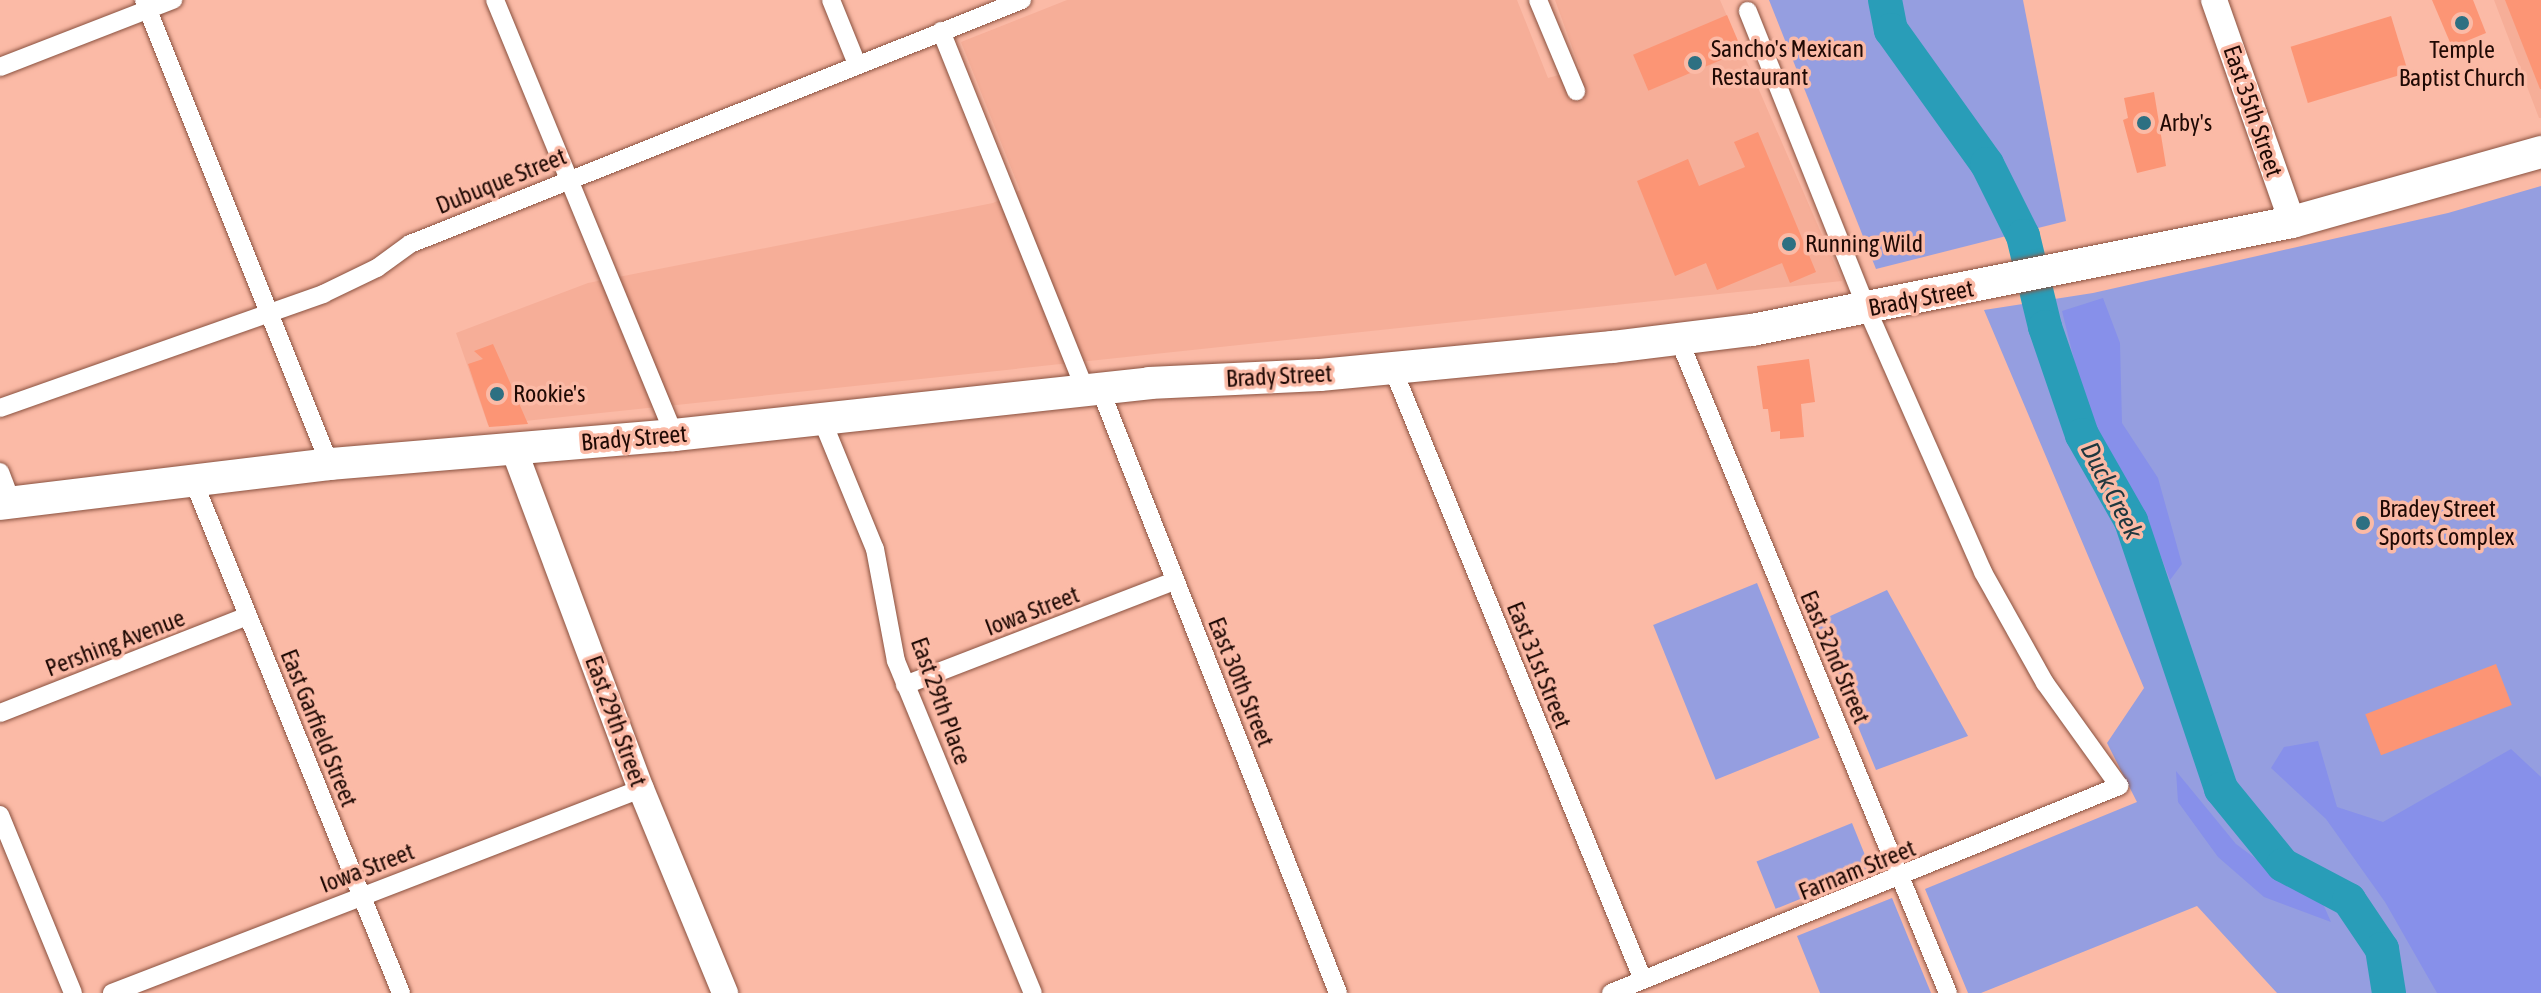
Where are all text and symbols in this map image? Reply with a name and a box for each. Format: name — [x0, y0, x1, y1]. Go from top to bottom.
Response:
marker: Temple Baptist Church — [2453, 14, 2471, 32]
place label: Sancho's Mexican Restaurant — [1711, 35, 1864, 91]
place label: Temple Baptist Church — [2399, 36, 2525, 92]
street label: East 35th Street — [2217, 41, 2289, 181]
marker: Sancho's Mexican Restaurant — [1686, 54, 1704, 72]
place label: Arby's — [2160, 109, 2212, 137]
marker: Arby's — [2135, 114, 2153, 132]
street label: Dubuque Street — [432, 142, 570, 220]
place label: Running Wild — [1805, 230, 1923, 258]
marker: Running Wild — [1780, 235, 1798, 253]
street label: Brady Street — [1866, 274, 1976, 322]
street label: Brady Street — [1225, 359, 1333, 393]
place label: Rookie's — [513, 380, 586, 408]
marker: Rookie's — [488, 385, 506, 403]
street label: Brady Street — [580, 419, 688, 457]
water label: Duck Creek — [2073, 437, 2149, 545]
place label: Bradey Street Sports Complex — [2379, 495, 2514, 551]
marker: Bradey Street Sports Complex — [2354, 514, 2372, 532]
street label: Iowa Street — [981, 580, 1083, 642]
street label: East 32nd Street — [1794, 586, 1876, 728]
street label: East 31st Street — [1501, 598, 1577, 732]
street label: Pershing Avenue — [41, 603, 189, 683]
street label: East 30th Street — [1202, 613, 1280, 751]
street label: East 29th Place — [905, 633, 977, 769]
street label: East Garfield Street — [274, 645, 364, 811]
street label: East 29th Street — [579, 652, 653, 790]
street label: Farnam Street — [1794, 834, 1920, 906]
street label: Iowa Street — [316, 837, 418, 899]

